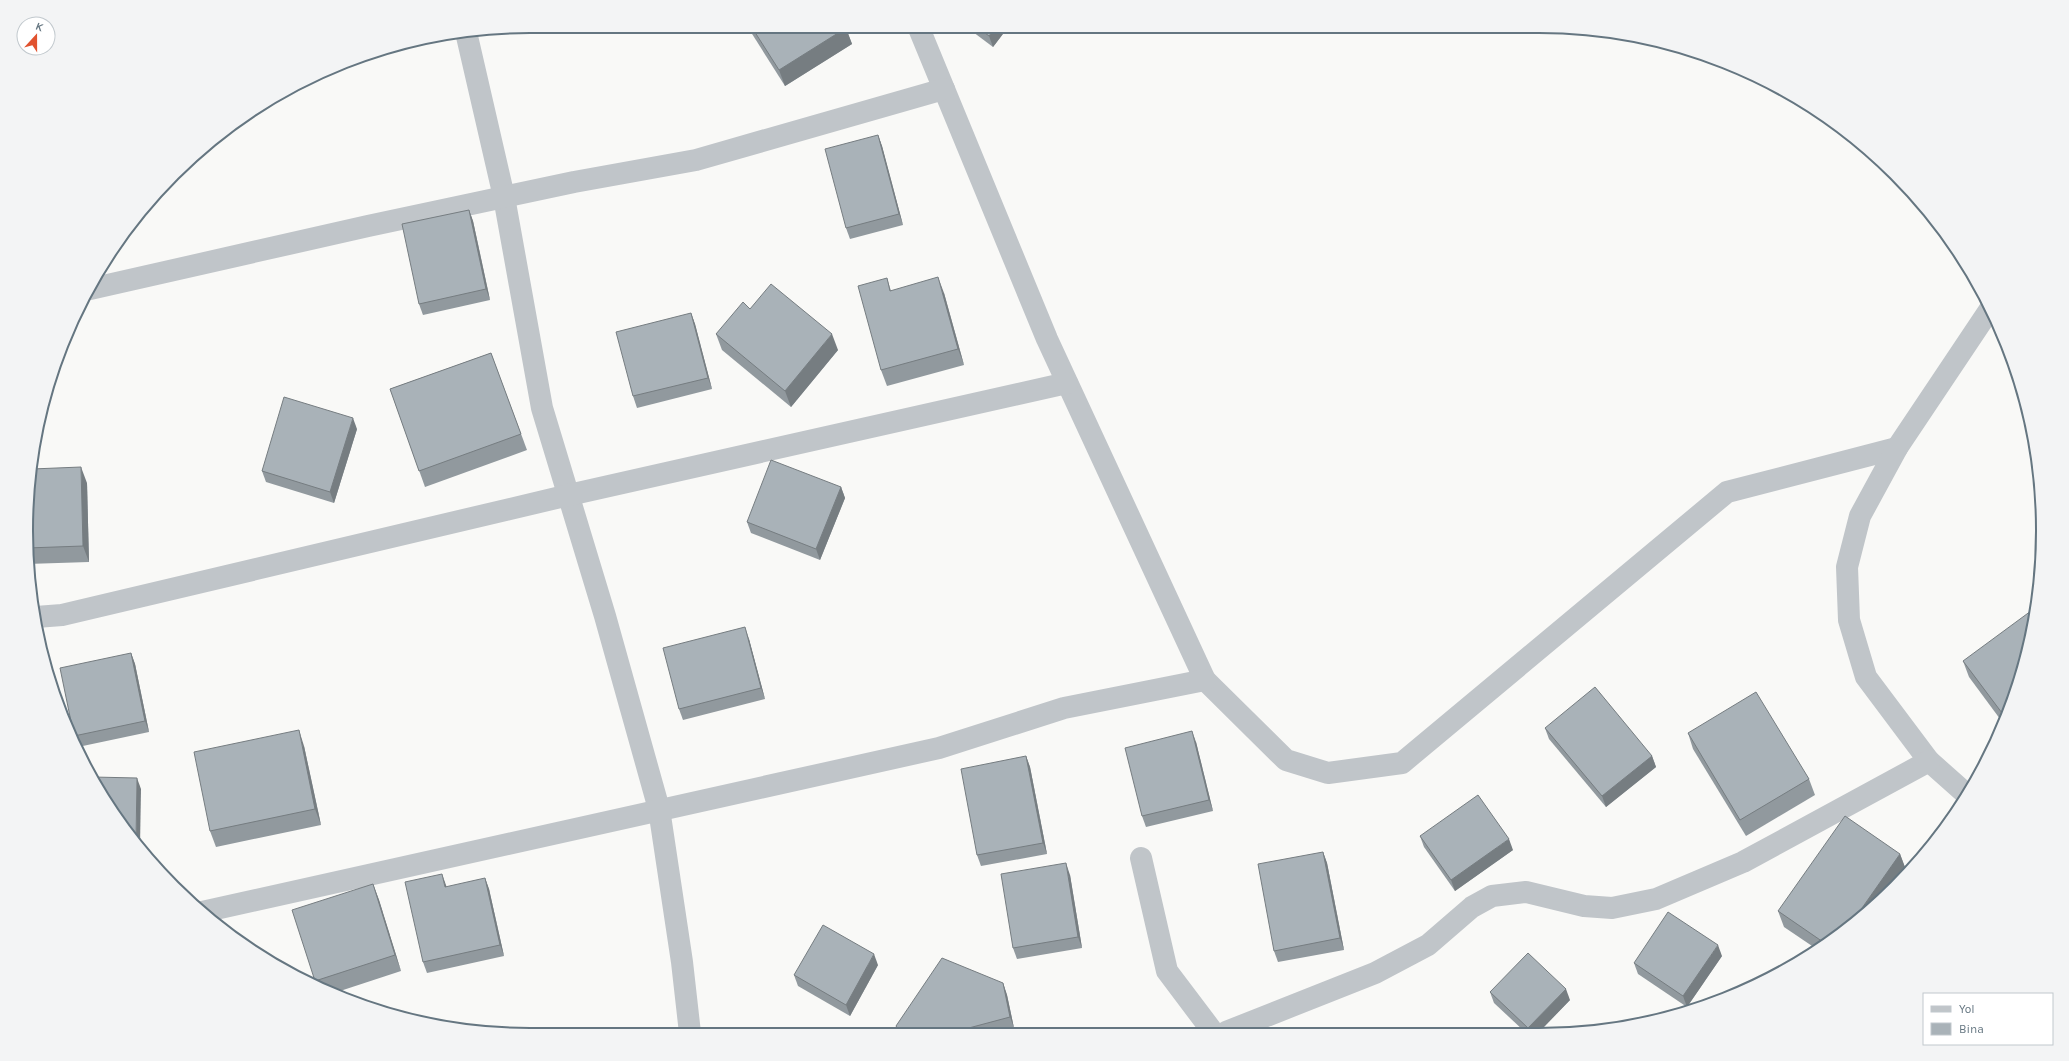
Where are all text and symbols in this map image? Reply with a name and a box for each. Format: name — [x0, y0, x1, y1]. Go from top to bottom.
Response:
north arrow — [16, 16, 56, 56]
text: K — [34, 20, 46, 35]
legend — [1923, 993, 2053, 1045]
text: Yol — [1959, 1002, 1975, 1016]
text: Bina — [1959, 1022, 1984, 1036]

